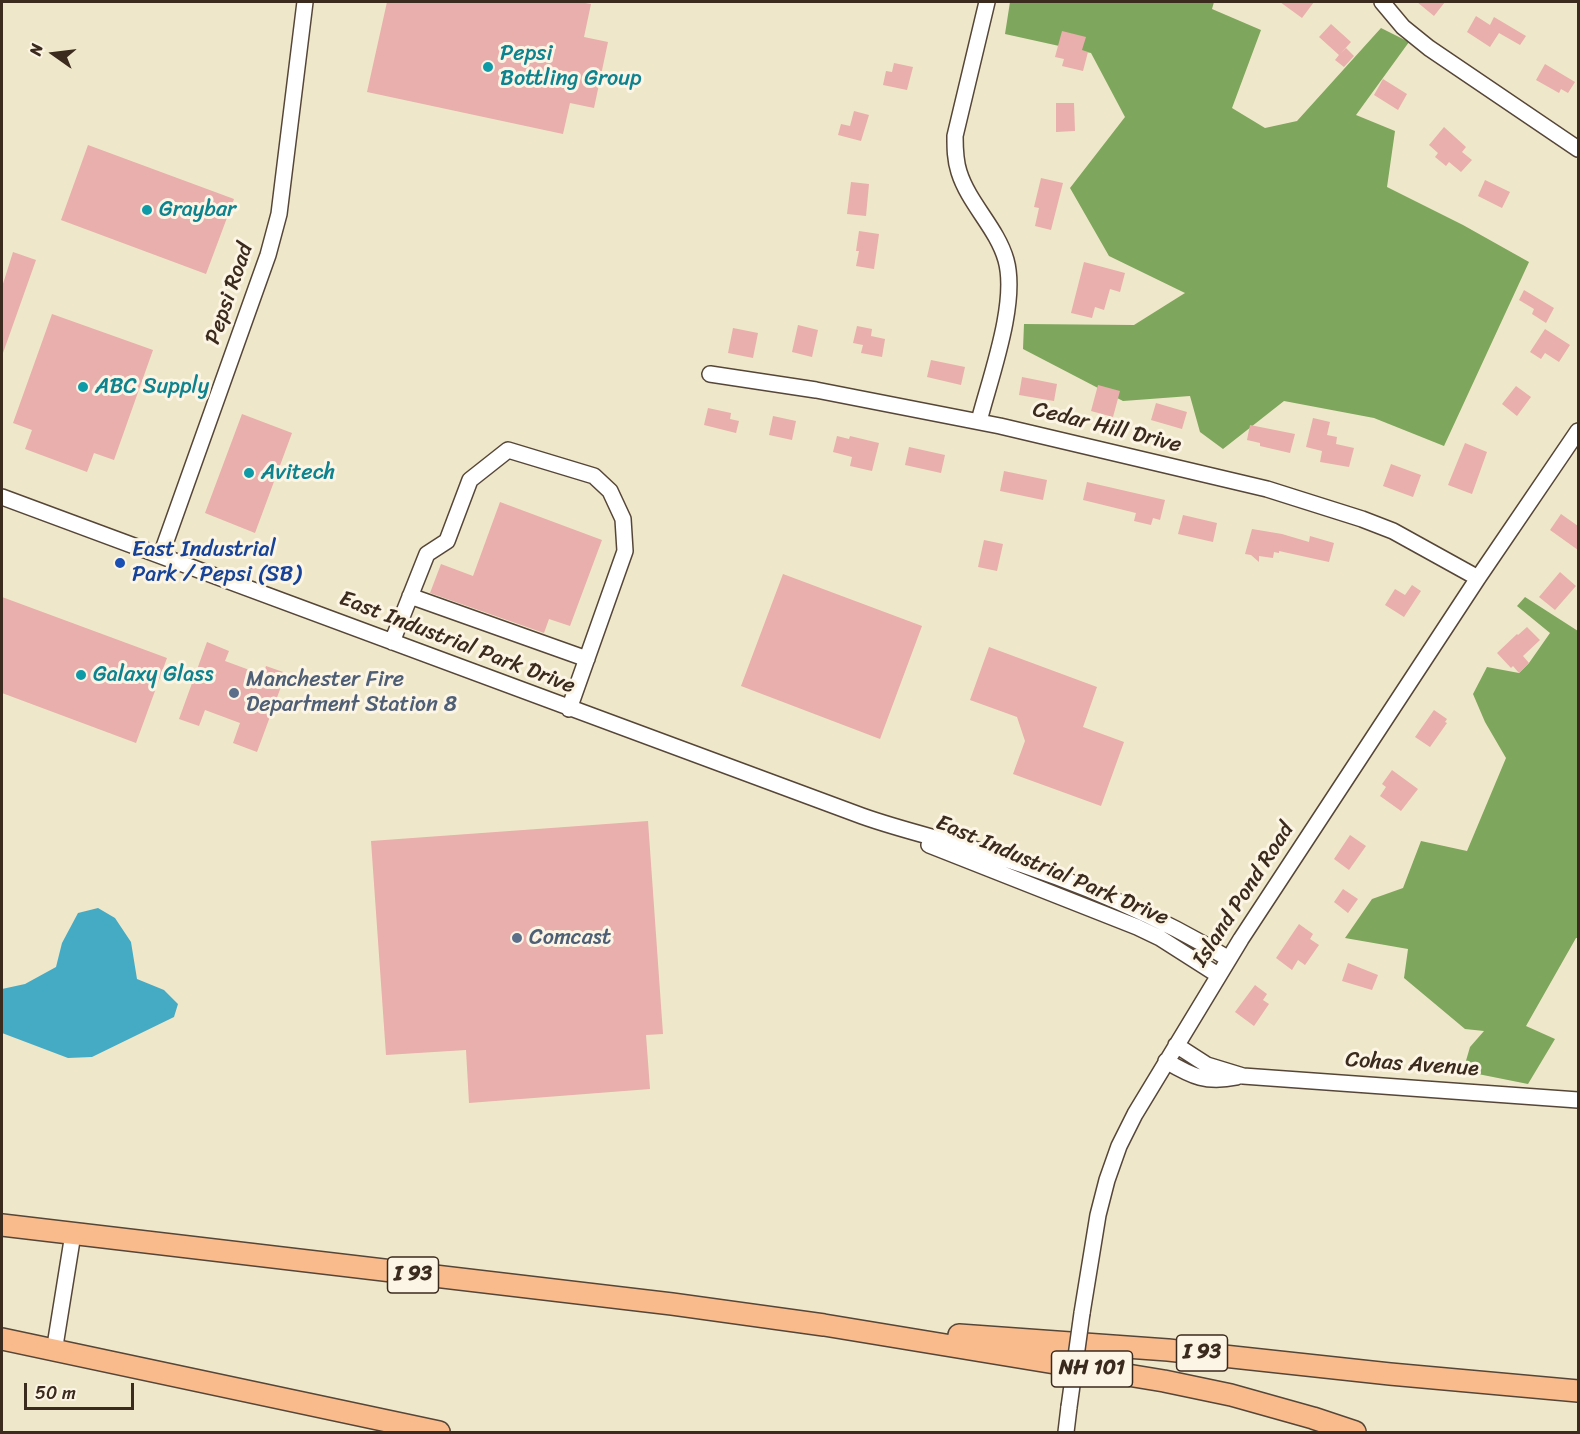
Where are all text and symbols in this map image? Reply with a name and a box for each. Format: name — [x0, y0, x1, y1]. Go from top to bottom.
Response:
north arrow — [24, 24, 84, 84]
text: N — [21, 41, 51, 58]
place label: Pepsi Bottling Group — [500, 41, 642, 92]
marker: Pepsi Bottling Group — [481, 60, 495, 74]
place label: Graybar — [159, 197, 236, 223]
marker: Graybar — [140, 203, 154, 217]
street label: Pepsi Road — [200, 240, 260, 348]
place label: ABC Supply — [95, 374, 209, 400]
marker: ABC Supply — [76, 380, 90, 394]
street label: Cedar Hill Drive — [1030, 397, 1184, 459]
place label: Avitech — [261, 460, 335, 486]
marker: Avitech — [242, 466, 256, 480]
place label: East Industrial Park / Pepsi (SB) — [132, 537, 301, 588]
marker: East Industrial Park / Pepsi (SB) — [113, 556, 127, 570]
street label: East Industrial Park Drive — [336, 586, 578, 700]
place label: Galaxy Glass — [93, 662, 213, 688]
place label: Manchester Fire Department Station 8 — [246, 667, 457, 718]
marker: Galaxy Glass — [74, 668, 88, 682]
marker: Manchester Fire Department Station 8 — [227, 686, 241, 700]
street label: East Industrial Park Drive — [932, 810, 1172, 932]
street label: Island Pond Road — [1188, 818, 1300, 972]
place label: Comcast — [529, 925, 611, 951]
marker: Comcast — [510, 931, 524, 945]
street label: Cohas Avenue — [1344, 1047, 1480, 1083]
road number: I 93 — [388, 1257, 438, 1293]
road number: I 93 — [1176, 1335, 1228, 1371]
road number: NH 101 — [1052, 1351, 1132, 1387]
scale bar — [27, 1371, 136, 1409]
text: 50 m — [35, 1377, 76, 1409]

